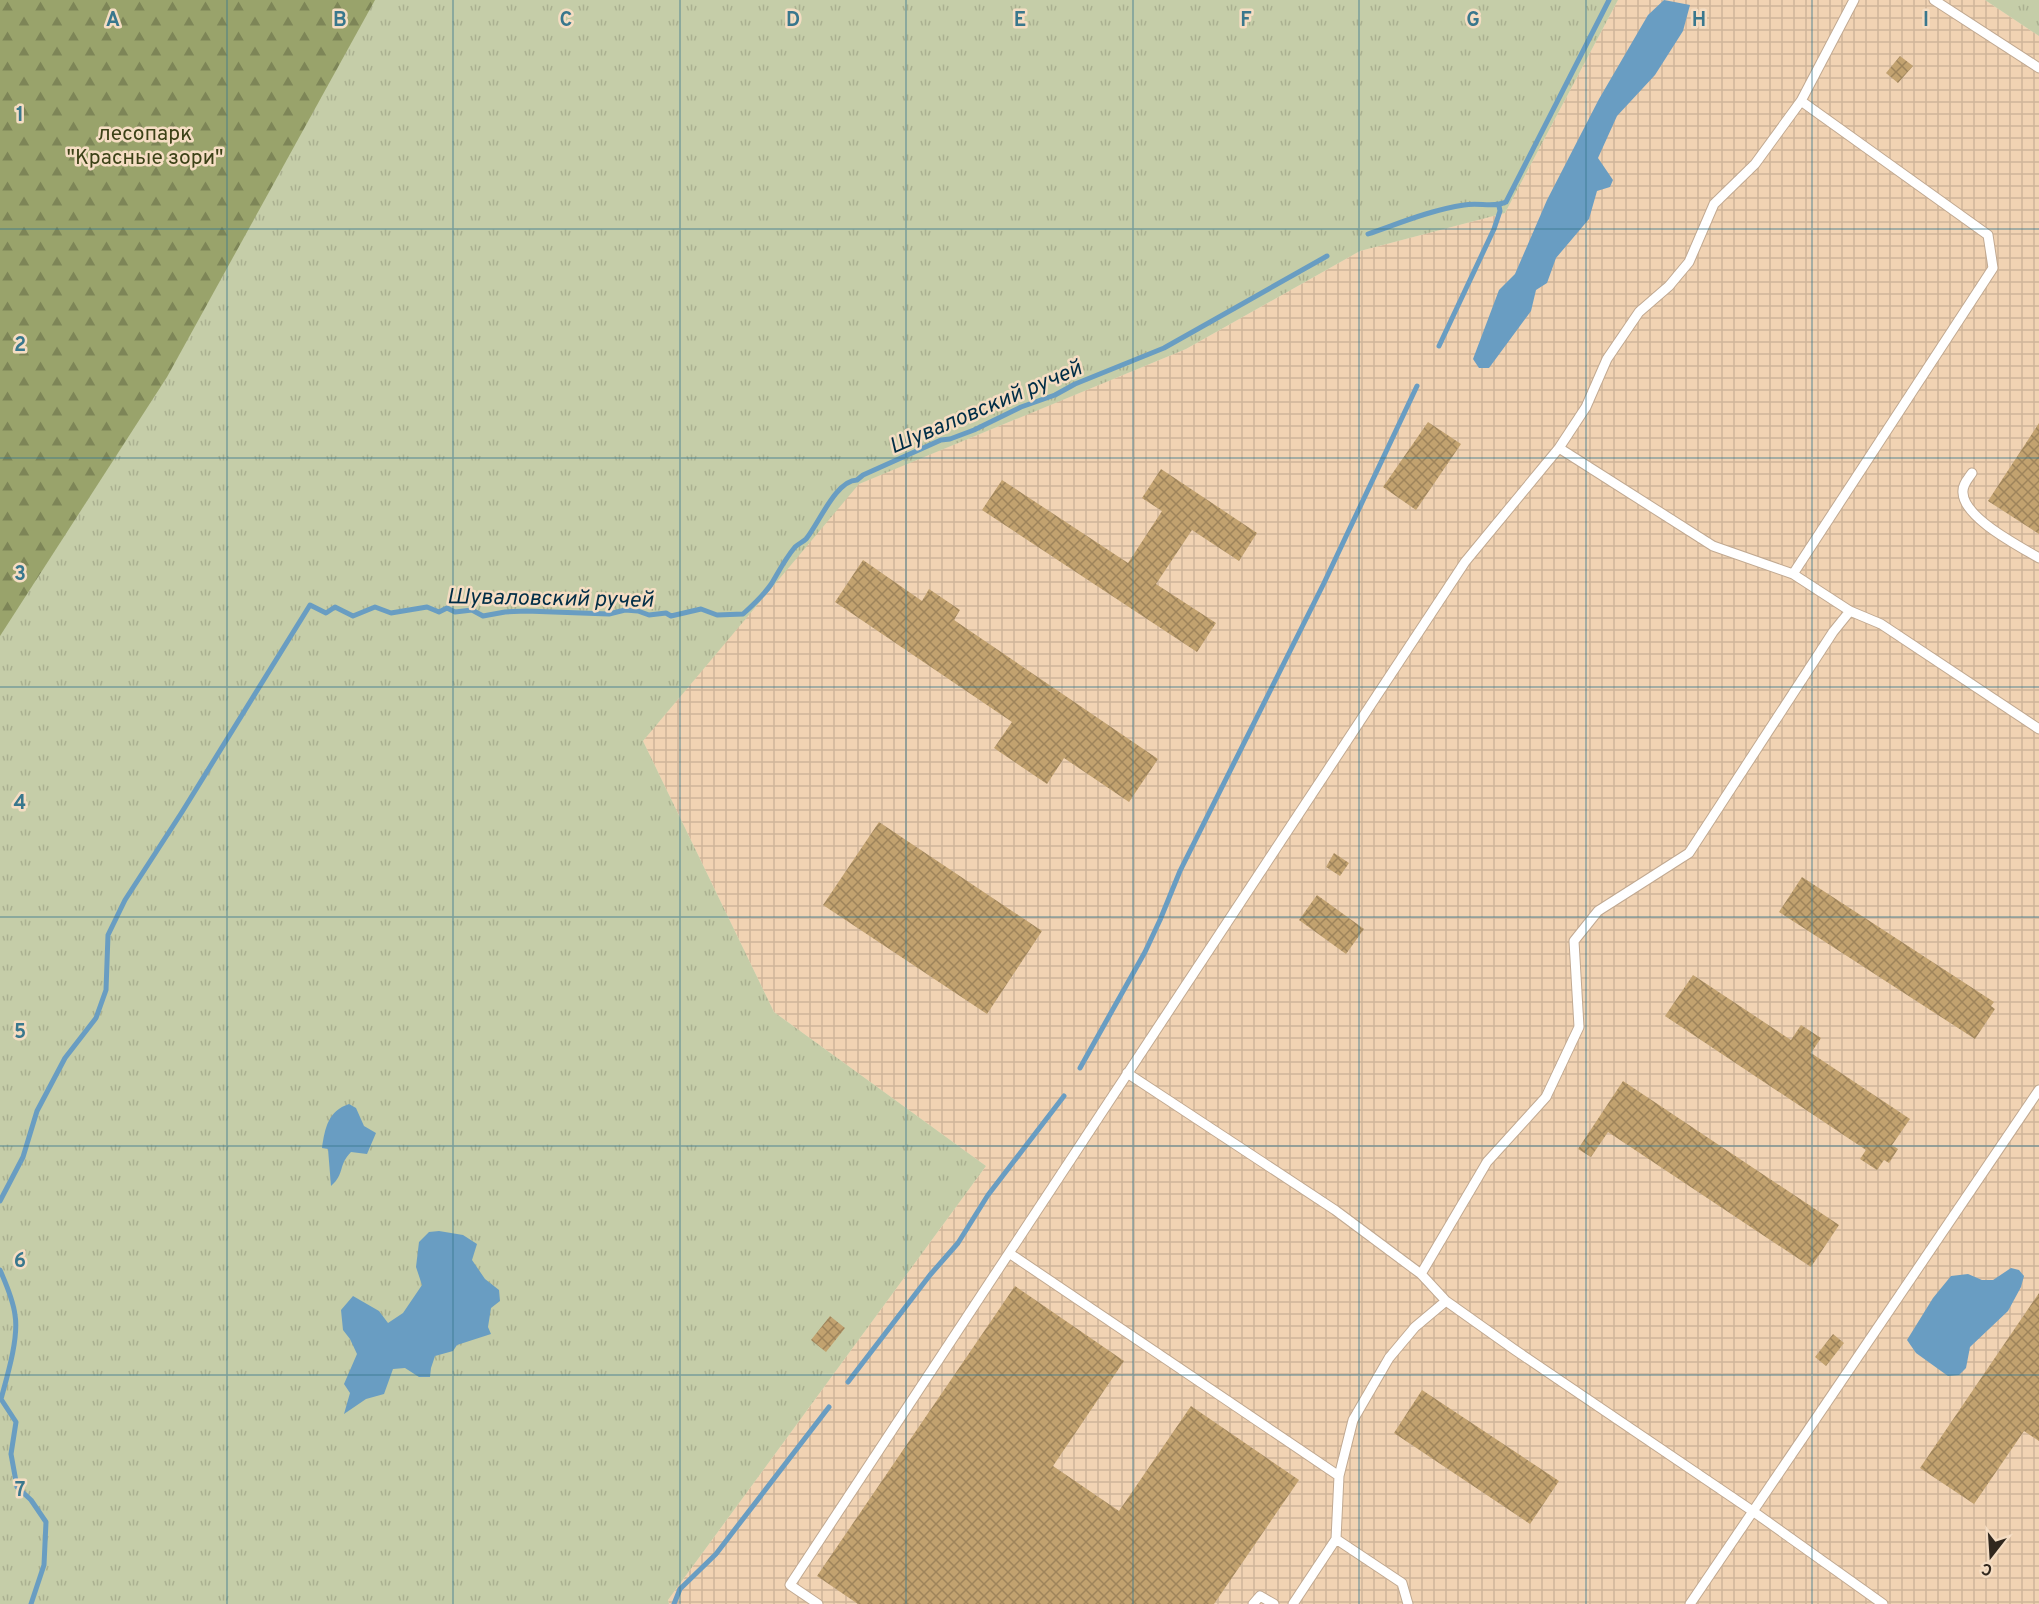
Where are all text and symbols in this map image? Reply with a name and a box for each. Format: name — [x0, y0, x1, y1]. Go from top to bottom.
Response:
text: A — [106, 8, 120, 34]
text: B — [333, 8, 347, 34]
text: C — [560, 8, 572, 34]
text: D — [786, 8, 800, 34]
text: E — [1014, 8, 1026, 34]
text: F — [1240, 8, 1252, 34]
text: G — [1466, 8, 1480, 34]
text: H — [1692, 8, 1706, 34]
text: I — [1923, 8, 1929, 34]
text: 1 — [16, 103, 24, 129]
park label: лесопарк "Красные зори" — [66, 121, 224, 172]
text: 2 — [14, 333, 26, 359]
water label: Шуваловский ручей — [886, 355, 1088, 461]
text: 3 — [14, 562, 26, 588]
water label: Шуваловский ручей — [446, 584, 655, 615]
text: 4 — [14, 791, 26, 817]
text: 5 — [14, 1020, 26, 1046]
text: 6 — [14, 1249, 26, 1275]
text: 7 — [15, 1478, 25, 1504]
north arrow — [1961, 1526, 2021, 1586]
text: С — [1979, 1557, 1995, 1579]

